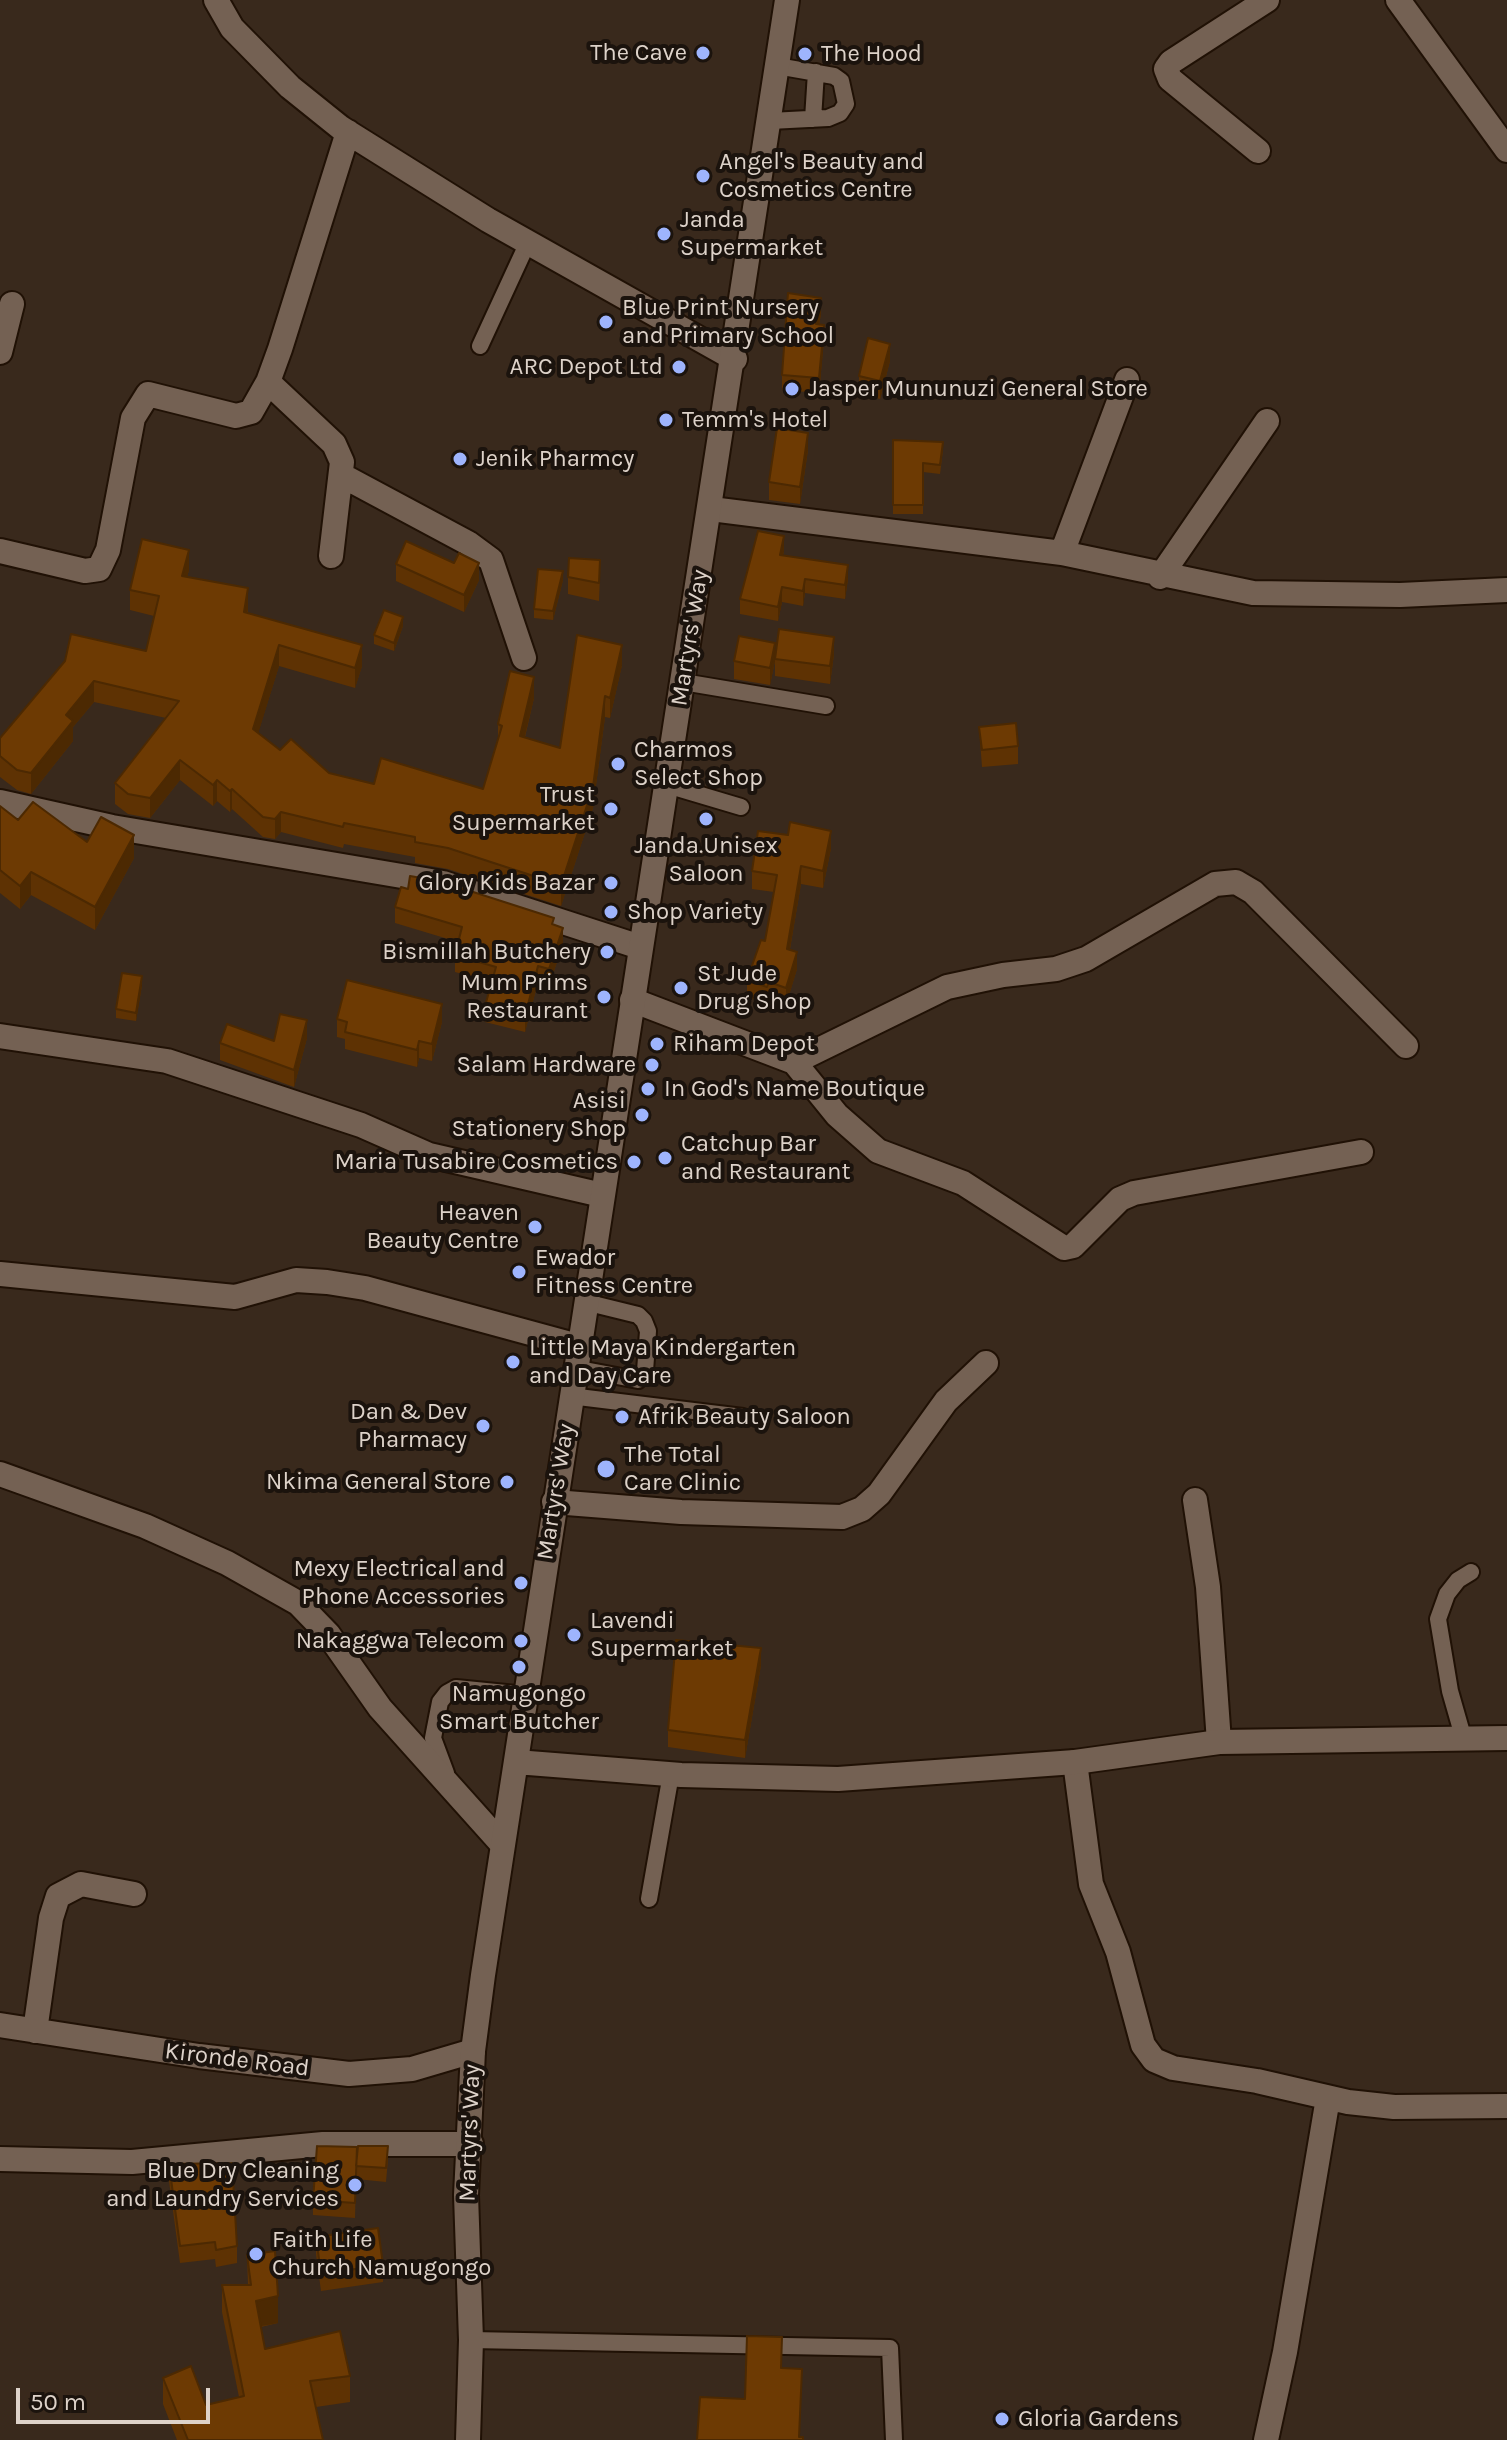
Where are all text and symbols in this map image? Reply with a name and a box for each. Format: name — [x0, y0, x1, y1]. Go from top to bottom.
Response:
place label: The Cave — [590, 39, 687, 67]
place label: The Hood — [821, 40, 922, 68]
marker: The Cave — [694, 44, 712, 62]
marker: The Hood — [796, 45, 814, 63]
place label: Angel's Beauty and Cosmetics Centre — [719, 148, 924, 204]
marker: Angel's Beauty and Cosmetics Centre — [694, 167, 712, 185]
place label: Janda Supermarket — [680, 206, 823, 262]
marker: Janda Supermarket — [655, 225, 673, 243]
place label: Blue Print Nursery and Primary School — [622, 294, 834, 350]
marker: Blue Print Nursery and Primary School — [597, 313, 615, 331]
place label: ARC Depot Ltd — [510, 353, 663, 381]
marker: ARC Depot Ltd — [670, 358, 688, 376]
place label: Jasper Mununuzi General Store — [808, 375, 1148, 403]
marker: Jasper Mununuzi General Store — [783, 380, 801, 398]
place label: Temm's Hotel — [682, 406, 828, 434]
marker: Temm's Hotel — [657, 411, 675, 429]
place label: Jenik Pharmcy — [476, 445, 635, 473]
marker: Jenik Pharmcy — [451, 450, 469, 468]
street label: Martyrs' Way — [665, 568, 715, 708]
place label: Charmos Select Shop — [634, 736, 763, 792]
marker: Charmos Select Shop — [609, 755, 627, 773]
place label: Trust Supermarket — [452, 781, 595, 837]
marker: Trust Supermarket — [602, 800, 620, 818]
marker: Janda.Unisex Saloon — [697, 810, 715, 828]
place label: Janda.Unisex Saloon — [634, 832, 778, 888]
place label: Glory Kids Bazar — [418, 869, 595, 897]
marker: Glory Kids Bazar — [602, 874, 620, 892]
place label: Shop Variety — [627, 898, 763, 926]
marker: Shop Variety — [602, 903, 620, 921]
place label: Bismillah Butchery — [382, 938, 591, 966]
marker: Bismillah Butchery — [598, 943, 616, 961]
place label: St Jude Drug Shop — [697, 960, 811, 1016]
place label: Mum Prims Restaurant — [461, 969, 588, 1025]
marker: St Jude Drug Shop — [672, 979, 690, 997]
marker: Mum Prims Restaurant — [595, 988, 613, 1006]
place label: Riham Depot — [673, 1030, 815, 1058]
marker: Riham Depot — [648, 1035, 666, 1053]
place label: Salam Hardware — [456, 1051, 636, 1079]
marker: Salam Hardware — [643, 1056, 661, 1074]
place label: In God's Name Boutique — [664, 1075, 925, 1103]
marker: In God's Name Boutique — [639, 1080, 657, 1098]
place label: Asisi Stationery Shop — [451, 1087, 626, 1143]
marker: Asisi Stationery Shop — [633, 1106, 651, 1124]
place label: Catchup Bar and Restaurant — [681, 1130, 850, 1186]
place label: Maria Tusabire Cosmetics — [335, 1148, 618, 1176]
marker: Catchup Bar and Restaurant — [656, 1149, 674, 1167]
marker: Maria Tusabire Cosmetics — [625, 1153, 643, 1171]
place label: Heaven Beauty Centre — [367, 1199, 519, 1255]
marker: Heaven Beauty Centre — [526, 1218, 544, 1236]
place label: Ewador Fitness Centre — [535, 1244, 693, 1300]
marker: Ewador Fitness Centre — [510, 1263, 528, 1281]
place label: Little Maya Kindergarten and Day Care — [529, 1334, 796, 1390]
marker: Little Maya Kindergarten and Day Care — [504, 1353, 522, 1371]
place label: Dan & Dev Pharmacy — [350, 1398, 467, 1454]
place label: Afrik Beauty Saloon — [638, 1403, 851, 1431]
marker: Afrik Beauty Saloon — [613, 1408, 631, 1426]
marker: Dan & Dev Pharmacy — [474, 1417, 492, 1435]
street label: Martyrs' Way — [531, 1422, 581, 1562]
place label: The Total Care Clinic — [624, 1441, 741, 1497]
marker: The Total Care Clinic — [595, 1458, 617, 1480]
place label: Nkima General Store — [266, 1468, 491, 1496]
marker: Nkima General Store — [498, 1473, 516, 1491]
place label: Mexy Electrical and Phone Accessories — [294, 1555, 505, 1611]
marker: Mexy Electrical and Phone Accessories — [512, 1574, 530, 1592]
place label: Lavendi Supermarket — [590, 1607, 733, 1663]
marker: Lavendi Supermarket — [565, 1626, 583, 1644]
place label: Nakaggwa Telecom — [296, 1627, 505, 1655]
marker: Nakaggwa Telecom — [512, 1632, 530, 1650]
marker: Namugongo Smart Butcher — [510, 1658, 528, 1676]
place label: Namugongo Smart Butcher — [439, 1680, 599, 1736]
street label: Kironde Road — [163, 2037, 311, 2083]
street label: Martyrs' Way — [453, 2064, 487, 2202]
place label: Blue Dry Cleaning and Laundry Services — [106, 2157, 339, 2213]
marker: Blue Dry Cleaning and Laundry Services — [346, 2176, 364, 2194]
place label: Faith Life Church Namugongo — [272, 2226, 491, 2282]
marker: Faith Life Church Namugongo — [247, 2245, 265, 2263]
scale bar — [20, 2372, 214, 2422]
text: 50 m — [30, 2388, 86, 2416]
place label: Gloria Gardens — [1018, 2405, 1179, 2433]
marker: Gloria Gardens — [993, 2410, 1011, 2428]

